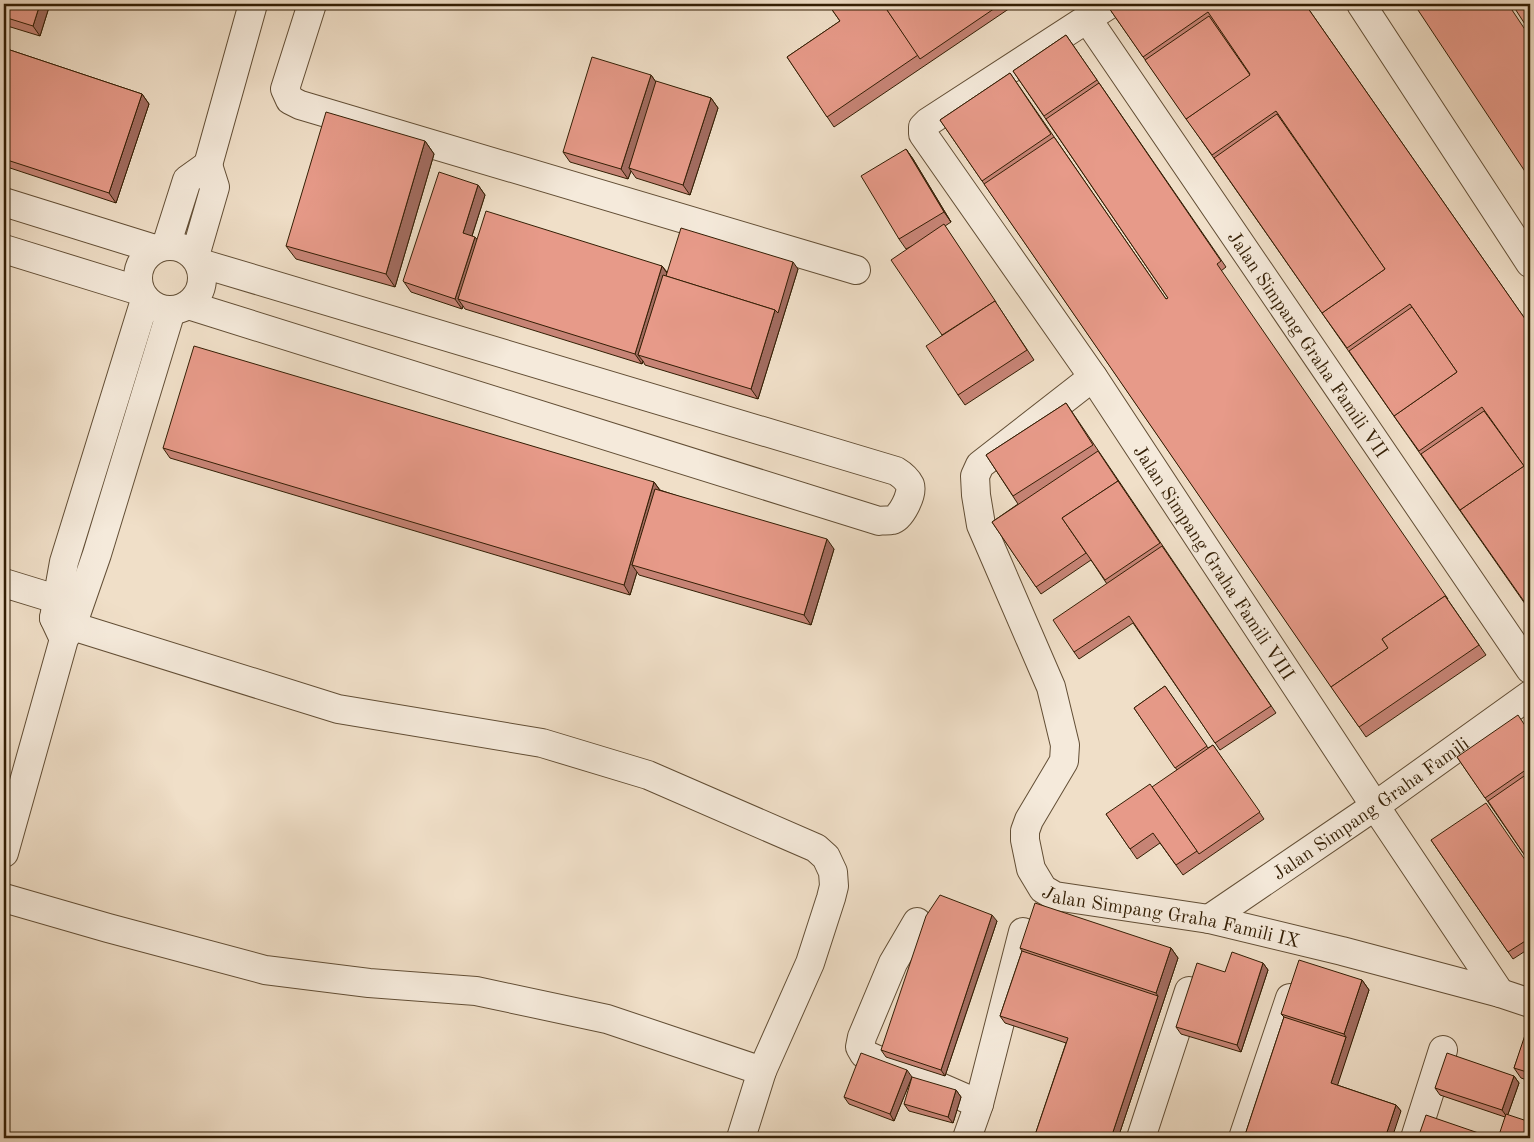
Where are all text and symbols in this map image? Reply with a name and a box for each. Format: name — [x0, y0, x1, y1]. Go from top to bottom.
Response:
street label: Jalan Simpang Graha Famili VII — [1223, 229, 1390, 462]
street label: Jalan Simpang Graha Famili VIII — [1129, 443, 1297, 684]
street label: Jalan Simpang Graha Famili — [1270, 735, 1473, 885]
street label: Jalan Simpang Graha Famili IX — [1038, 884, 1301, 952]

